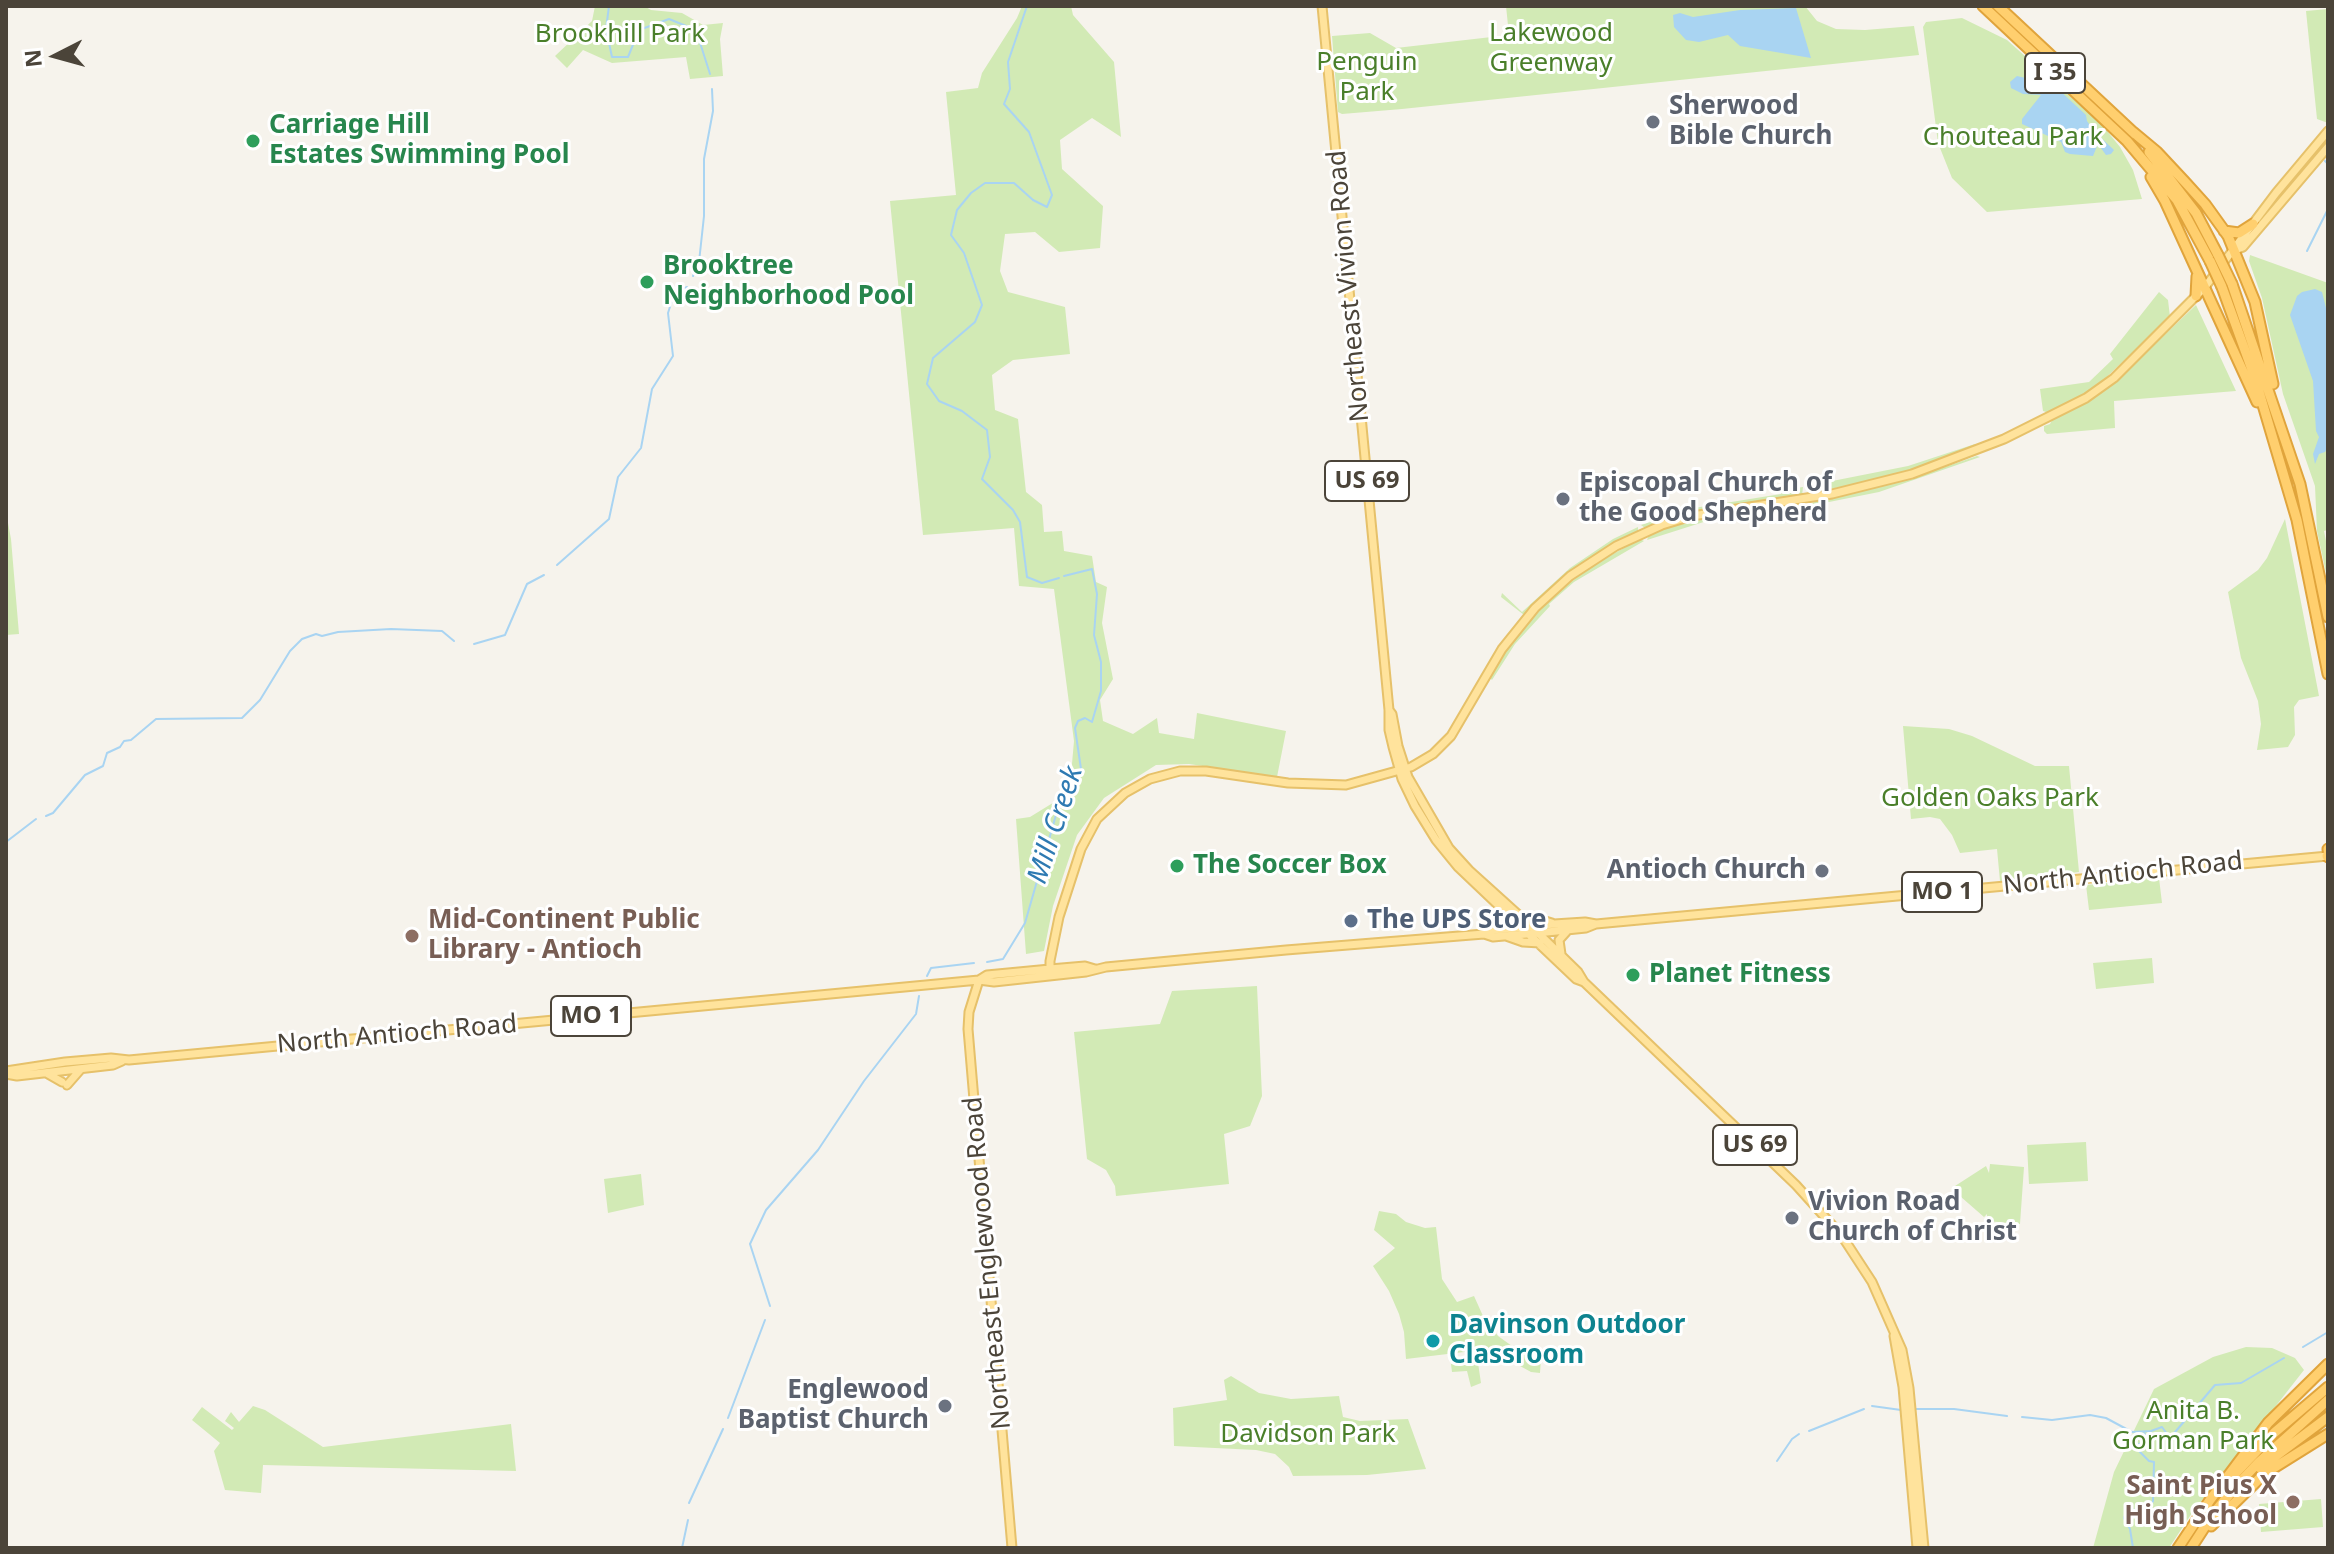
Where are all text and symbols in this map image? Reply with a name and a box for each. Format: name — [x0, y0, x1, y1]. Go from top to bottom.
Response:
north arrow — [16, 16, 96, 96]
park label: Lakewood Greenway — [1489, 18, 1613, 80]
park label: Brookhill Park — [535, 19, 705, 51]
park label: Penguin Park — [1316, 47, 1418, 108]
text: N — [16, 48, 48, 69]
road number: I 35 — [2025, 53, 2085, 93]
place label: Sherwood Bible Church — [1669, 91, 1832, 152]
place label: Carriage Hill Estates Swimming Pool — [269, 110, 569, 172]
marker: Sherwood Bible Church — [1644, 113, 1662, 131]
park label: Chouteau Park — [1923, 122, 2103, 154]
marker: Carriage Hill Estates Swimming Pool — [244, 132, 262, 150]
street label: Northeast Vivion Road — [1322, 149, 1376, 423]
place label: Brooktree Neighborhood Pool — [663, 251, 914, 312]
marker: Brooktree Neighborhood Pool — [638, 273, 656, 291]
road number: US 69 — [1325, 461, 1409, 501]
place label: Episcopal Church of the Good Shepherd — [1579, 468, 1832, 530]
marker: Episcopal Church of the Good Shepherd — [1554, 490, 1572, 508]
water label: Mill Creek — [1021, 762, 1091, 888]
park label: Golden Oaks Park — [1881, 783, 2099, 815]
street label: North Antioch Road — [2002, 846, 2244, 902]
place label: The Soccer Box — [1193, 850, 1387, 882]
place label: Antioch Church — [1607, 855, 1806, 887]
marker: The Soccer Box — [1168, 857, 1186, 875]
marker: Antioch Church — [1813, 862, 1831, 880]
road number: MO 1 — [1902, 872, 1982, 912]
place label: Mid-Continent Public Library - Antioch — [428, 905, 700, 966]
place label: The UPS Store — [1367, 905, 1547, 937]
marker: The UPS Store — [1342, 912, 1360, 930]
marker: Mid-Continent Public Library - Antioch — [403, 927, 421, 945]
place label: Planet Fitness — [1649, 959, 1831, 991]
marker: Planet Fitness — [1624, 966, 1642, 984]
road number: MO 1 — [551, 996, 631, 1036]
street label: North Antioch Road — [276, 1009, 518, 1061]
street label: Northeast Englewood Road — [958, 1095, 1018, 1431]
road number: US 69 — [1713, 1125, 1797, 1165]
place label: Vivion Road Church of Christ — [1808, 1187, 2017, 1248]
marker: Vivion Road Church of Christ — [1783, 1209, 1801, 1227]
place label: Davinson Outdoor Classroom — [1449, 1310, 1685, 1372]
marker: Davinson Outdoor Classroom — [1424, 1332, 1442, 1350]
place label: Englewood Baptist Church — [738, 1375, 929, 1436]
park label: Anita B. Gorman Park — [2112, 1396, 2274, 1458]
marker: Englewood Baptist Church — [936, 1397, 954, 1415]
park label: Davidson Park — [1220, 1419, 1396, 1451]
place label: Saint Pius X High School — [2124, 1471, 2277, 1532]
marker: Saint Pius X High School — [2284, 1493, 2302, 1511]

